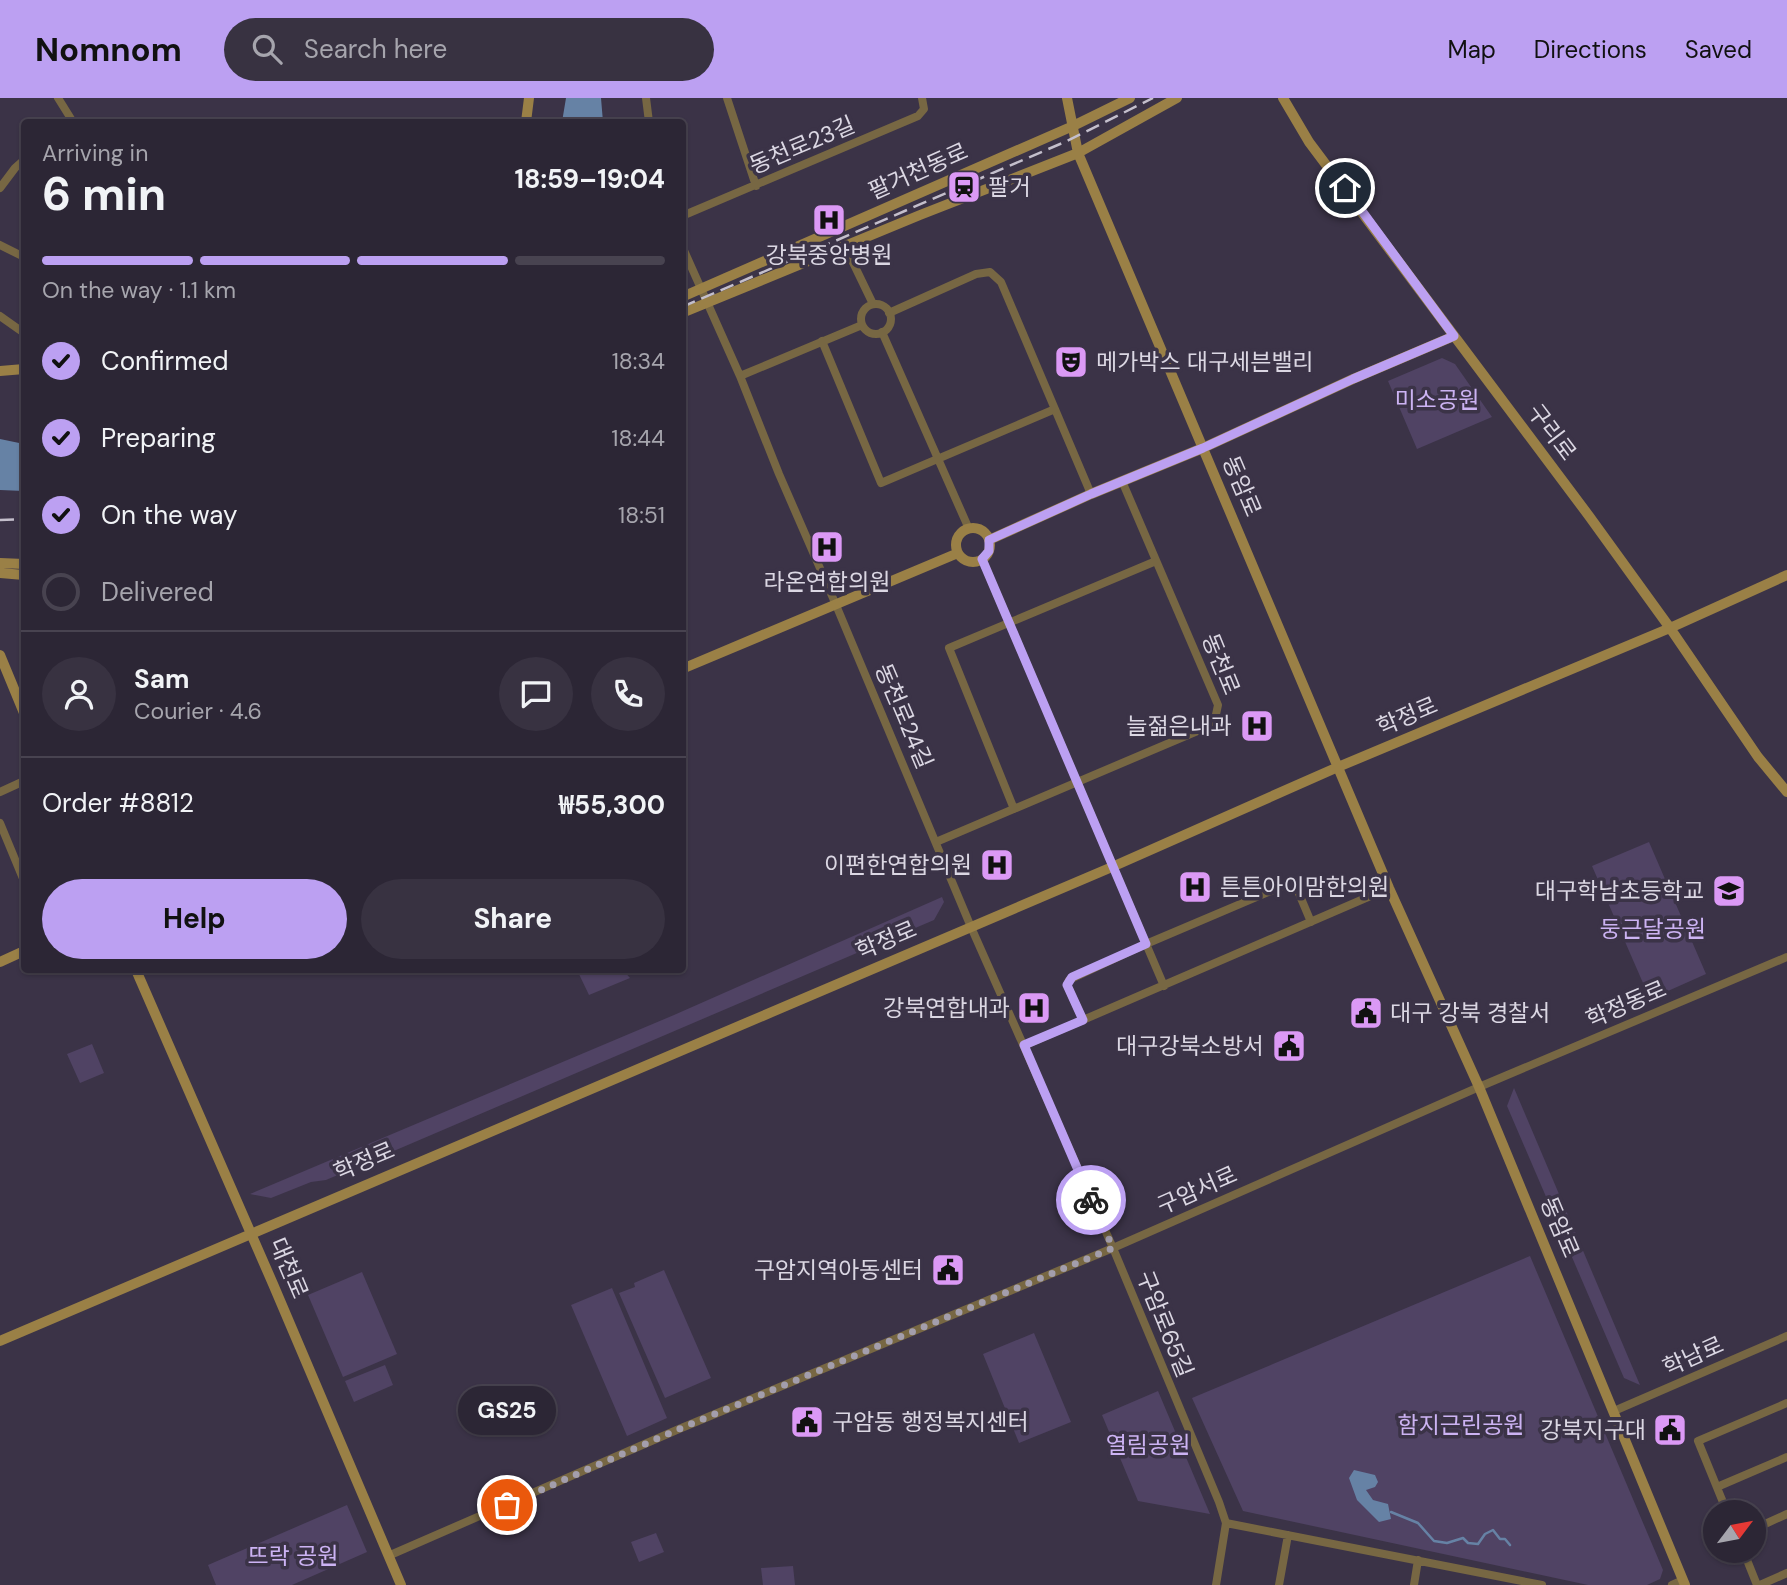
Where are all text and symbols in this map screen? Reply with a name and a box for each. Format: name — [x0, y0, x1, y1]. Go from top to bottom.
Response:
search box — [224, 18, 714, 81]
text: Nomnom — [35, 28, 182, 71]
icon: search — [248, 30, 286, 68]
text: Search here — [304, 32, 447, 66]
text: Map — [1448, 34, 1496, 65]
text: Directions — [1534, 34, 1647, 65]
text: Saved — [1685, 34, 1752, 65]
street label: 동천로23길 — [745, 109, 859, 181]
street label: 팔거천동로 — [864, 136, 972, 206]
text: Arriving in — [42, 138, 148, 168]
pin — [1315, 158, 1375, 218]
text: 18:59–19:04 — [515, 162, 665, 196]
text: 6 min — [42, 164, 166, 224]
station icon: 팔거 — [945, 168, 983, 206]
icon: home — [1326, 169, 1364, 207]
place label: 팔거 — [988, 172, 1030, 202]
hospital icon: 강북중앙병원 — [810, 201, 848, 239]
place label: 강북중앙병원 — [766, 240, 892, 270]
text: On the way · 1.1 km — [42, 275, 236, 305]
icon: check — [42, 342, 80, 380]
theatre icon: 메가박스 대구세븐밸리 — [1052, 343, 1090, 381]
text: Confirmed — [101, 344, 228, 378]
text: 18:34 — [612, 346, 665, 376]
place label: 메가박스 대구세븐밸리 — [1096, 347, 1314, 377]
park label: 미소공원 — [1395, 385, 1479, 415]
street label: 구리로 — [1521, 398, 1583, 466]
icon: check — [42, 419, 80, 457]
text: Preparing — [101, 421, 216, 455]
text: 18:44 — [611, 423, 665, 453]
street label: 동암로 — [1216, 451, 1268, 521]
icon: check — [42, 496, 80, 534]
text: On the way — [101, 498, 237, 532]
text: 18:51 — [618, 500, 665, 530]
hospital icon: 라온연합의원 — [808, 528, 846, 566]
place label: 라온연합의원 — [764, 567, 890, 597]
text: Delivered — [101, 575, 214, 609]
street label: 동천로 — [1195, 629, 1247, 699]
button: person — [42, 657, 116, 731]
button: chat — [499, 657, 573, 731]
button: phone — [591, 657, 665, 731]
street label: 동천로24길 — [868, 659, 940, 773]
text: Sam — [134, 662, 189, 696]
street label: 학정로 — [1372, 690, 1442, 742]
text: Courier · 4.6 — [134, 696, 262, 726]
hospital icon: 늘젊은내과 — [1238, 707, 1276, 745]
place label: 늘젊은내과 — [1126, 711, 1232, 741]
text: Order #8812 — [42, 786, 194, 820]
text: ₩55,300 — [559, 788, 665, 822]
hospital icon: 이편한연합의원 — [978, 846, 1016, 884]
place label: 이편한연합의원 — [824, 850, 972, 880]
hospital icon: 튼튼아이맘한의원 — [1176, 868, 1214, 906]
place label: 튼튼아이맘한의원 — [1220, 872, 1389, 902]
school or university icon: 대구학남초등학교 — [1710, 872, 1748, 910]
place label: 대구학남초등학교 — [1535, 876, 1704, 906]
button: Help — [42, 879, 347, 959]
button: Share — [361, 879, 665, 959]
street label: 학정로 — [851, 914, 921, 966]
park label: 둥근달공원 — [1600, 914, 1706, 944]
street label: 학정동로 — [1581, 974, 1671, 1034]
hospital icon: 강북연합내과 — [1015, 989, 1053, 1027]
place label: 강북연합내과 — [883, 993, 1010, 1023]
public building icon: 대구 강북 경찰서 — [1347, 994, 1385, 1032]
place label: 대구 강북 경찰서 — [1390, 998, 1550, 1028]
public building icon: 대구강북소방서 — [1270, 1027, 1308, 1065]
place label: 대구강북소방서 — [1116, 1031, 1264, 1061]
street label: 학정로 — [329, 1135, 399, 1187]
street label: 구암서로 — [1152, 1159, 1242, 1221]
courier — [1056, 1165, 1126, 1235]
icon: bike — [1072, 1181, 1110, 1219]
street label: 동암로 — [1534, 1192, 1586, 1262]
street label: 대천로 — [263, 1233, 315, 1303]
public building icon: 구암지역아동센터 — [929, 1251, 967, 1289]
place label: 구암지역아동센터 — [754, 1255, 923, 1285]
street label: 구암로65길 — [1130, 1266, 1200, 1382]
street label: 학남로 — [1658, 1329, 1728, 1383]
callout: GS25 — [458, 1386, 556, 1435]
text: GS25 — [477, 1395, 537, 1425]
public building icon: 구암동 행정복지센터 — [788, 1403, 826, 1441]
place label: 구암동 행정복지센터 — [832, 1407, 1029, 1437]
park label: 함지근린공원 — [1398, 1410, 1524, 1440]
public building icon: 강북지구대 — [1651, 1411, 1689, 1449]
place label: 강북지구대 — [1540, 1415, 1646, 1445]
park label: 열림공원 — [1106, 1430, 1190, 1460]
pin — [477, 1475, 537, 1535]
icon: bag — [488, 1486, 526, 1524]
north arrow — [1703, 1500, 1766, 1563]
map controls — [1703, 1500, 1766, 1563]
park label: 뜨락 공원 — [248, 1541, 338, 1571]

